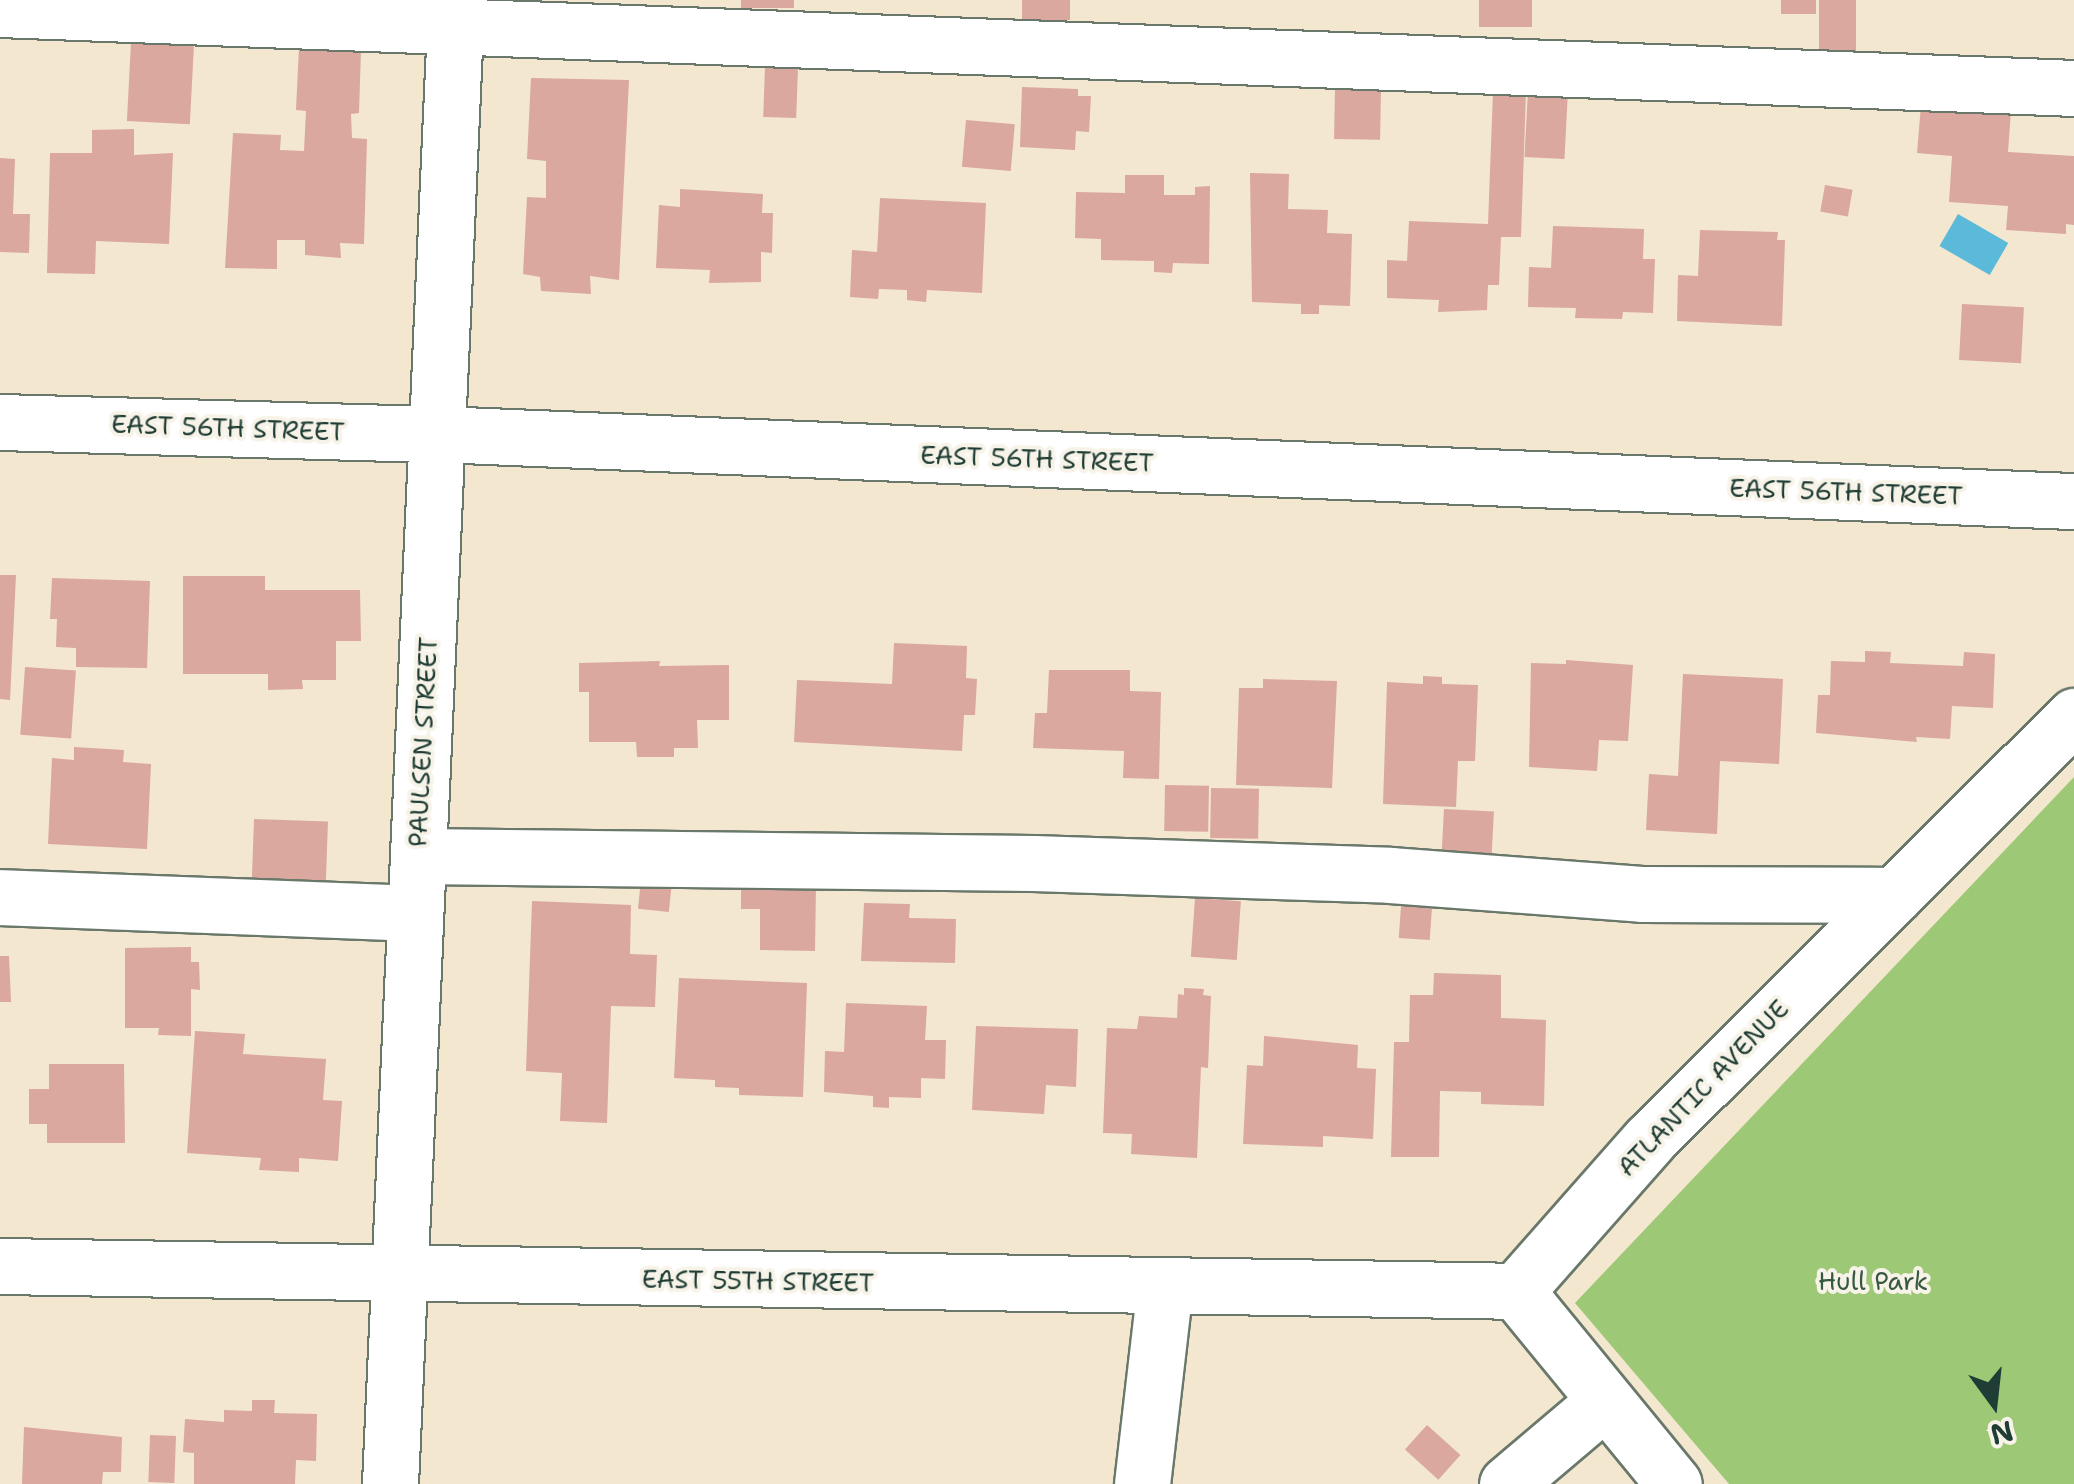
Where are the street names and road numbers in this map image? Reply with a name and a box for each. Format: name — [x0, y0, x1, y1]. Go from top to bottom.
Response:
street label: EAST 56TH STREET — [111, 409, 345, 447]
street label: EAST 56TH STREET — [920, 440, 1154, 478]
street label: EAST 56TH STREET — [1729, 473, 1963, 511]
street label: PAULSEN STREET — [403, 636, 443, 848]
street label: ATLANTIC AVENUE — [1611, 994, 1795, 1182]
street label: EAST 55TH STREET — [642, 1264, 874, 1298]

